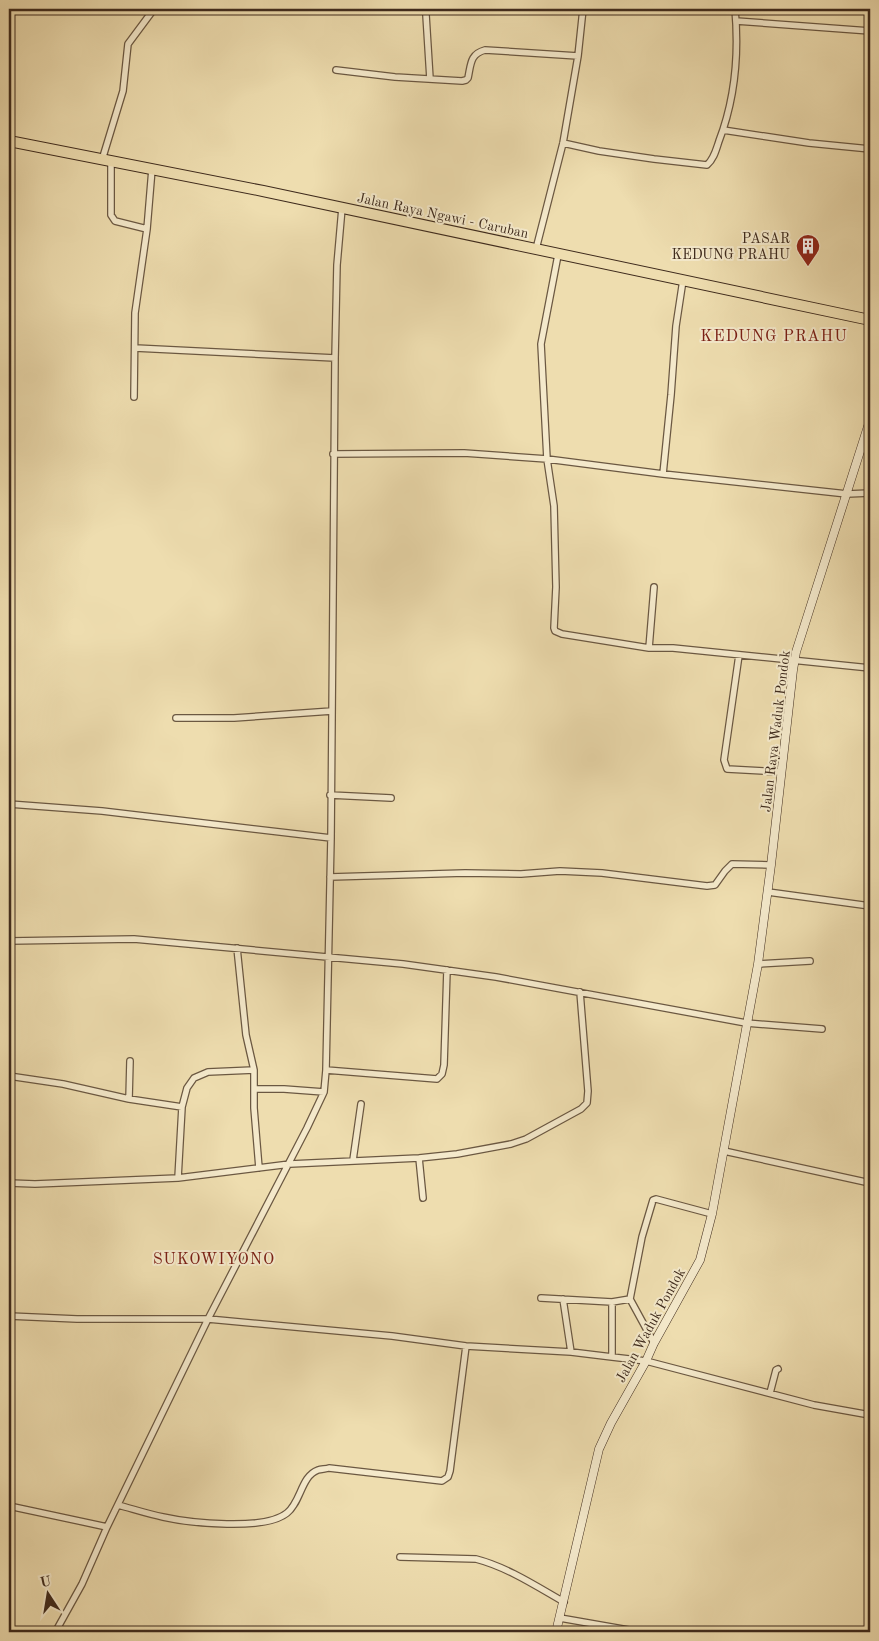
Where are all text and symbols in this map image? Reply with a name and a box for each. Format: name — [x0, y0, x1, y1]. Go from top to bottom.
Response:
street label: Jalan Raya Ngawi - Caruban — [356, 191, 530, 241]
place label: PASAR KEDUNG PRAHU — [672, 232, 790, 262]
building icon: PASAR KEDUNG PRAHU — [795, 233, 821, 267]
district label: KEDUNG PRAHU — [700, 329, 848, 345]
street label: Jalan Raya Waduk Pondok — [759, 650, 793, 813]
district label: SUKOWIYONO — [153, 1252, 275, 1268]
street label: Jalan Waduk Pondok — [614, 1266, 688, 1385]
north arrow — [22, 1568, 72, 1618]
text: U — [39, 1574, 52, 1590]

